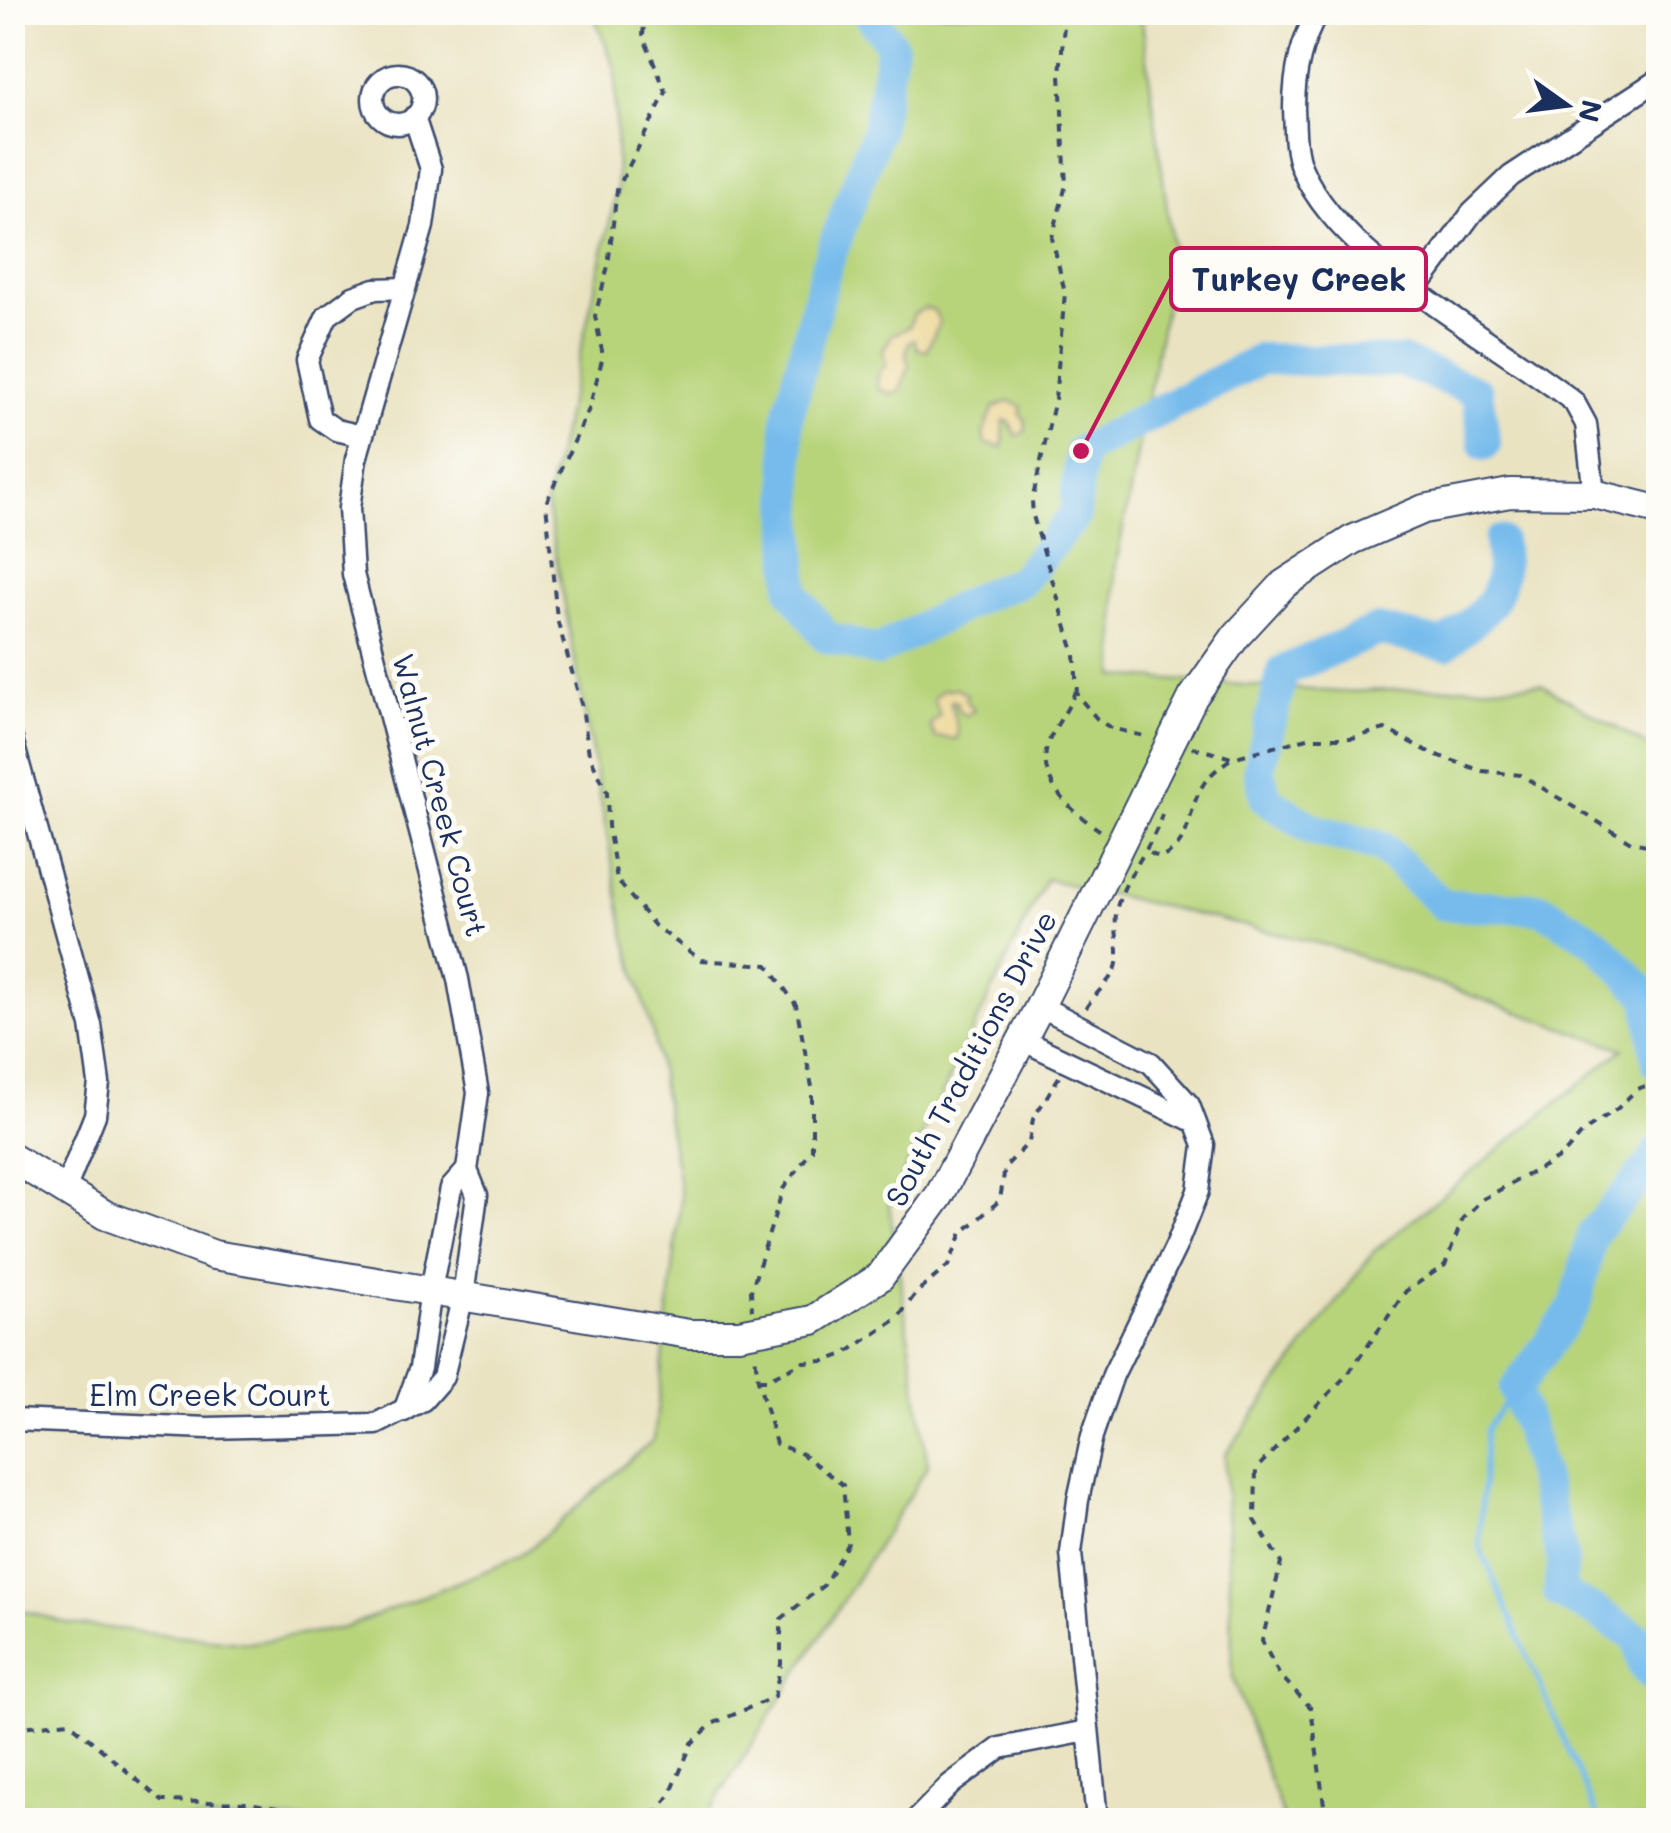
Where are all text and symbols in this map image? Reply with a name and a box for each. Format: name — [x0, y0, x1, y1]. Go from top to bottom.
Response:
north arrow — [1516, 55, 1616, 155]
text: N — [1571, 97, 1611, 126]
callout: Turkey Creek — [1171, 248, 1426, 310]
text: Turkey Creek — [1192, 257, 1406, 300]
street label: Walnut Creek Court — [384, 649, 498, 941]
street label: South Traditions Drive — [875, 903, 1065, 1213]
street label: Elm Creek Court — [89, 1374, 331, 1414]

